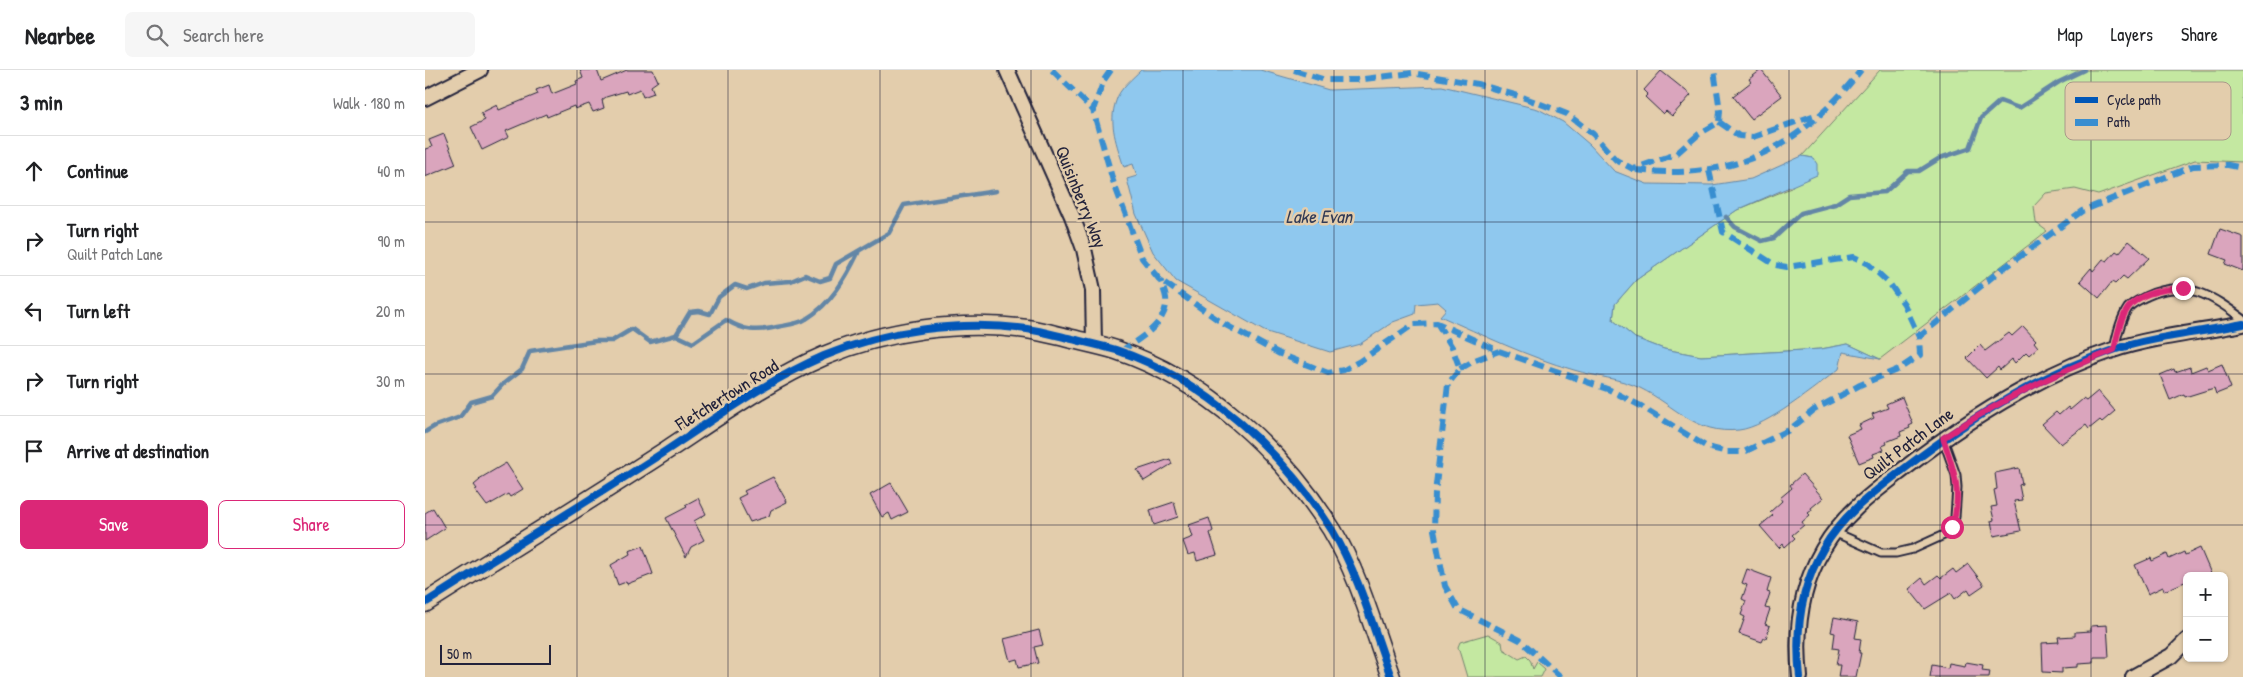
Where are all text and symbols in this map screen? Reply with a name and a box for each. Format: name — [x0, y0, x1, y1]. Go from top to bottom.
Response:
search box — [125, 12, 475, 57]
text: Nearbee — [25, 19, 95, 51]
icon: search — [143, 21, 171, 49]
text: Search here — [183, 22, 264, 48]
text: Map — [2057, 22, 2083, 47]
text: Layers — [2111, 22, 2153, 47]
text: Share — [2181, 22, 2218, 47]
legend — [2065, 82, 2231, 140]
text: 3 min — [20, 88, 63, 117]
text: Cycle path — [2107, 90, 2161, 110]
text: Walk · 180 m — [333, 92, 405, 114]
text: Path — [2107, 112, 2130, 131]
street label: Quisinberry Way — [1050, 142, 1113, 252]
icon: ahead — [20, 157, 48, 185]
text: Continue — [67, 158, 128, 184]
text: 40 m — [377, 160, 405, 182]
water label: Lake Evan — [1286, 203, 1354, 229]
text: Turn right — [67, 217, 138, 243]
icon: right — [20, 227, 48, 255]
text: 90 m — [377, 230, 405, 252]
text: Quilt Patch Lane — [67, 243, 163, 265]
route end — [2172, 277, 2195, 300]
icon: left — [20, 297, 48, 325]
text: Turn left — [67, 298, 130, 324]
text: 20 m — [376, 300, 405, 322]
street label: Fletchertown Road — [670, 353, 783, 437]
icon: right — [20, 367, 48, 395]
text: Turn right — [67, 368, 138, 394]
text: 30 m — [376, 370, 405, 392]
street label: Quilt Patch Lane — [1857, 401, 1958, 486]
icon: arrive — [20, 437, 48, 465]
text: Arrive at destination — [67, 438, 209, 464]
button: Save — [20, 500, 208, 549]
button: Share — [218, 500, 405, 549]
route start — [1941, 516, 1964, 539]
map controls — [2183, 572, 2228, 662]
button: + — [2183, 572, 2228, 617]
button: − — [2183, 617, 2228, 662]
scale bar — [440, 642, 551, 665]
text: 50 m — [447, 644, 472, 663]

